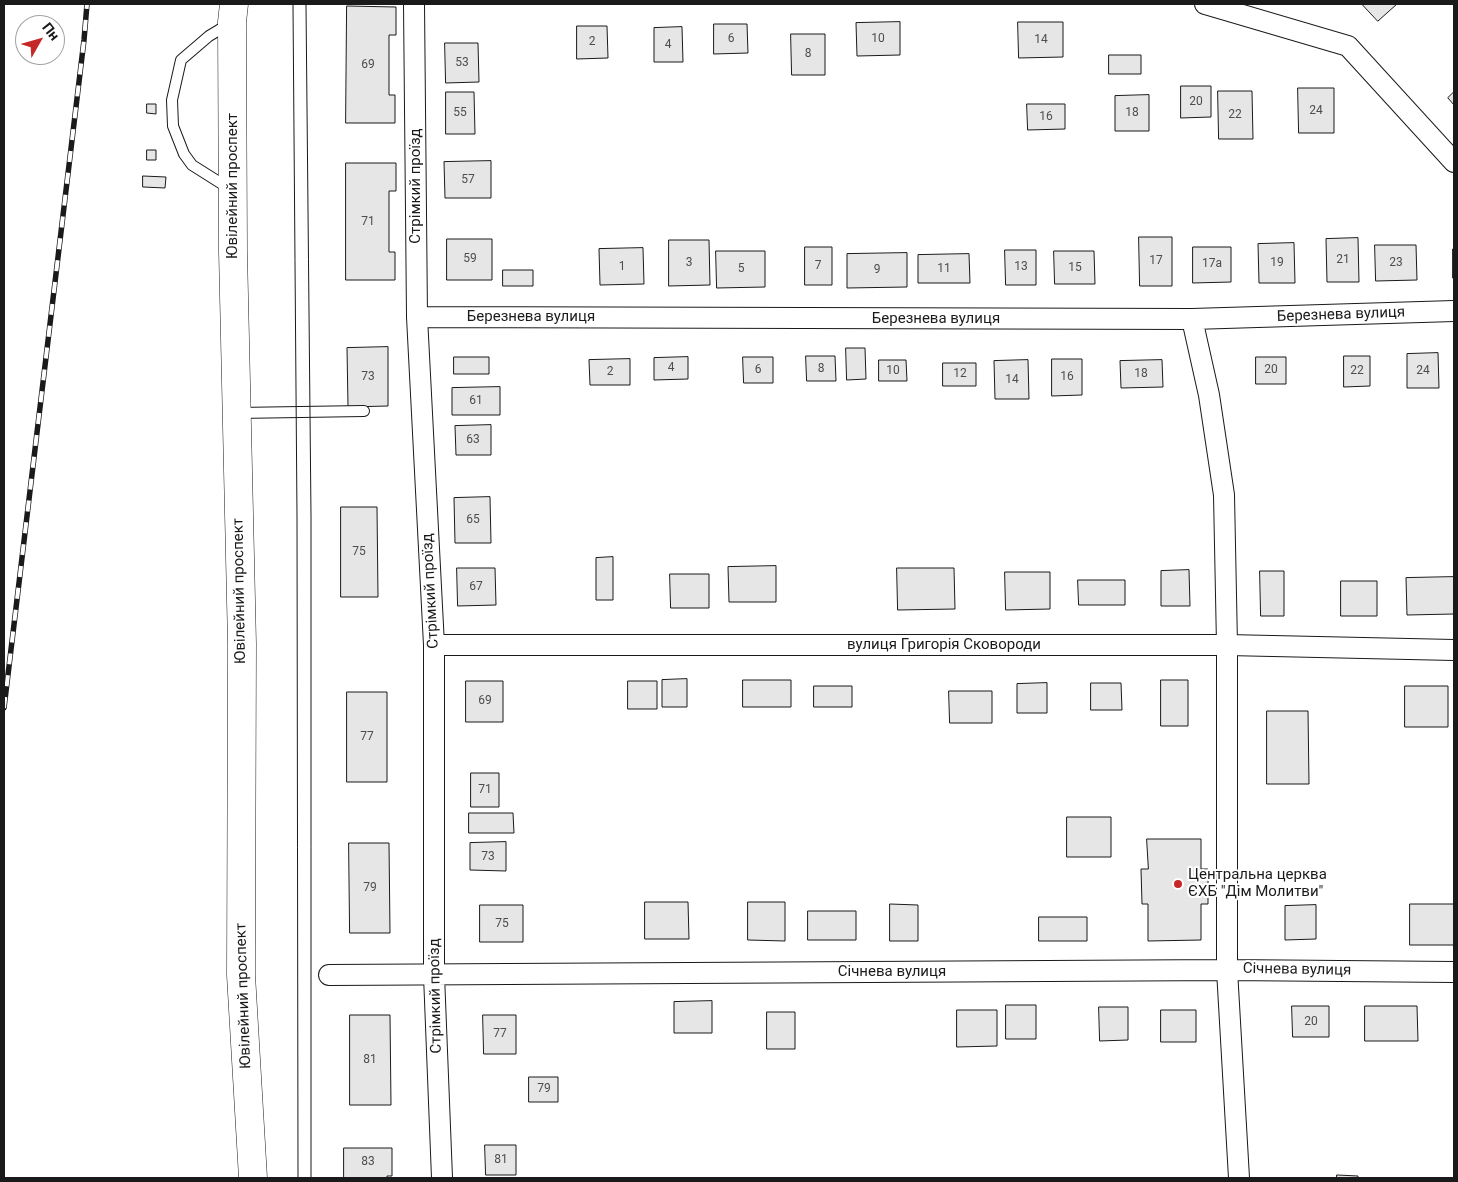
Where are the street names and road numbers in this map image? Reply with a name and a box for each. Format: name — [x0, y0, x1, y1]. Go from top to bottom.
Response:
street label: Ювілейний проспект — [224, 113, 242, 259]
street label: Стрімкий проїзд — [407, 128, 425, 244]
street label: Березнева вулиця — [1277, 304, 1405, 326]
street label: Березнева вулиця — [467, 308, 595, 326]
street label: Березнева вулиця — [872, 310, 1000, 328]
street label: Ювілейний проспект — [230, 518, 250, 664]
street label: Стрімкий проїзд — [419, 533, 443, 649]
street label: вулиця Григорія Сковороди — [847, 636, 1041, 654]
street label: Ювілейний проспект — [232, 923, 256, 1069]
street label: Стрімкий проїзд — [426, 938, 446, 1054]
street label: Січнева вулиця — [1243, 960, 1351, 980]
street label: Січнева вулиця — [838, 963, 946, 981]

